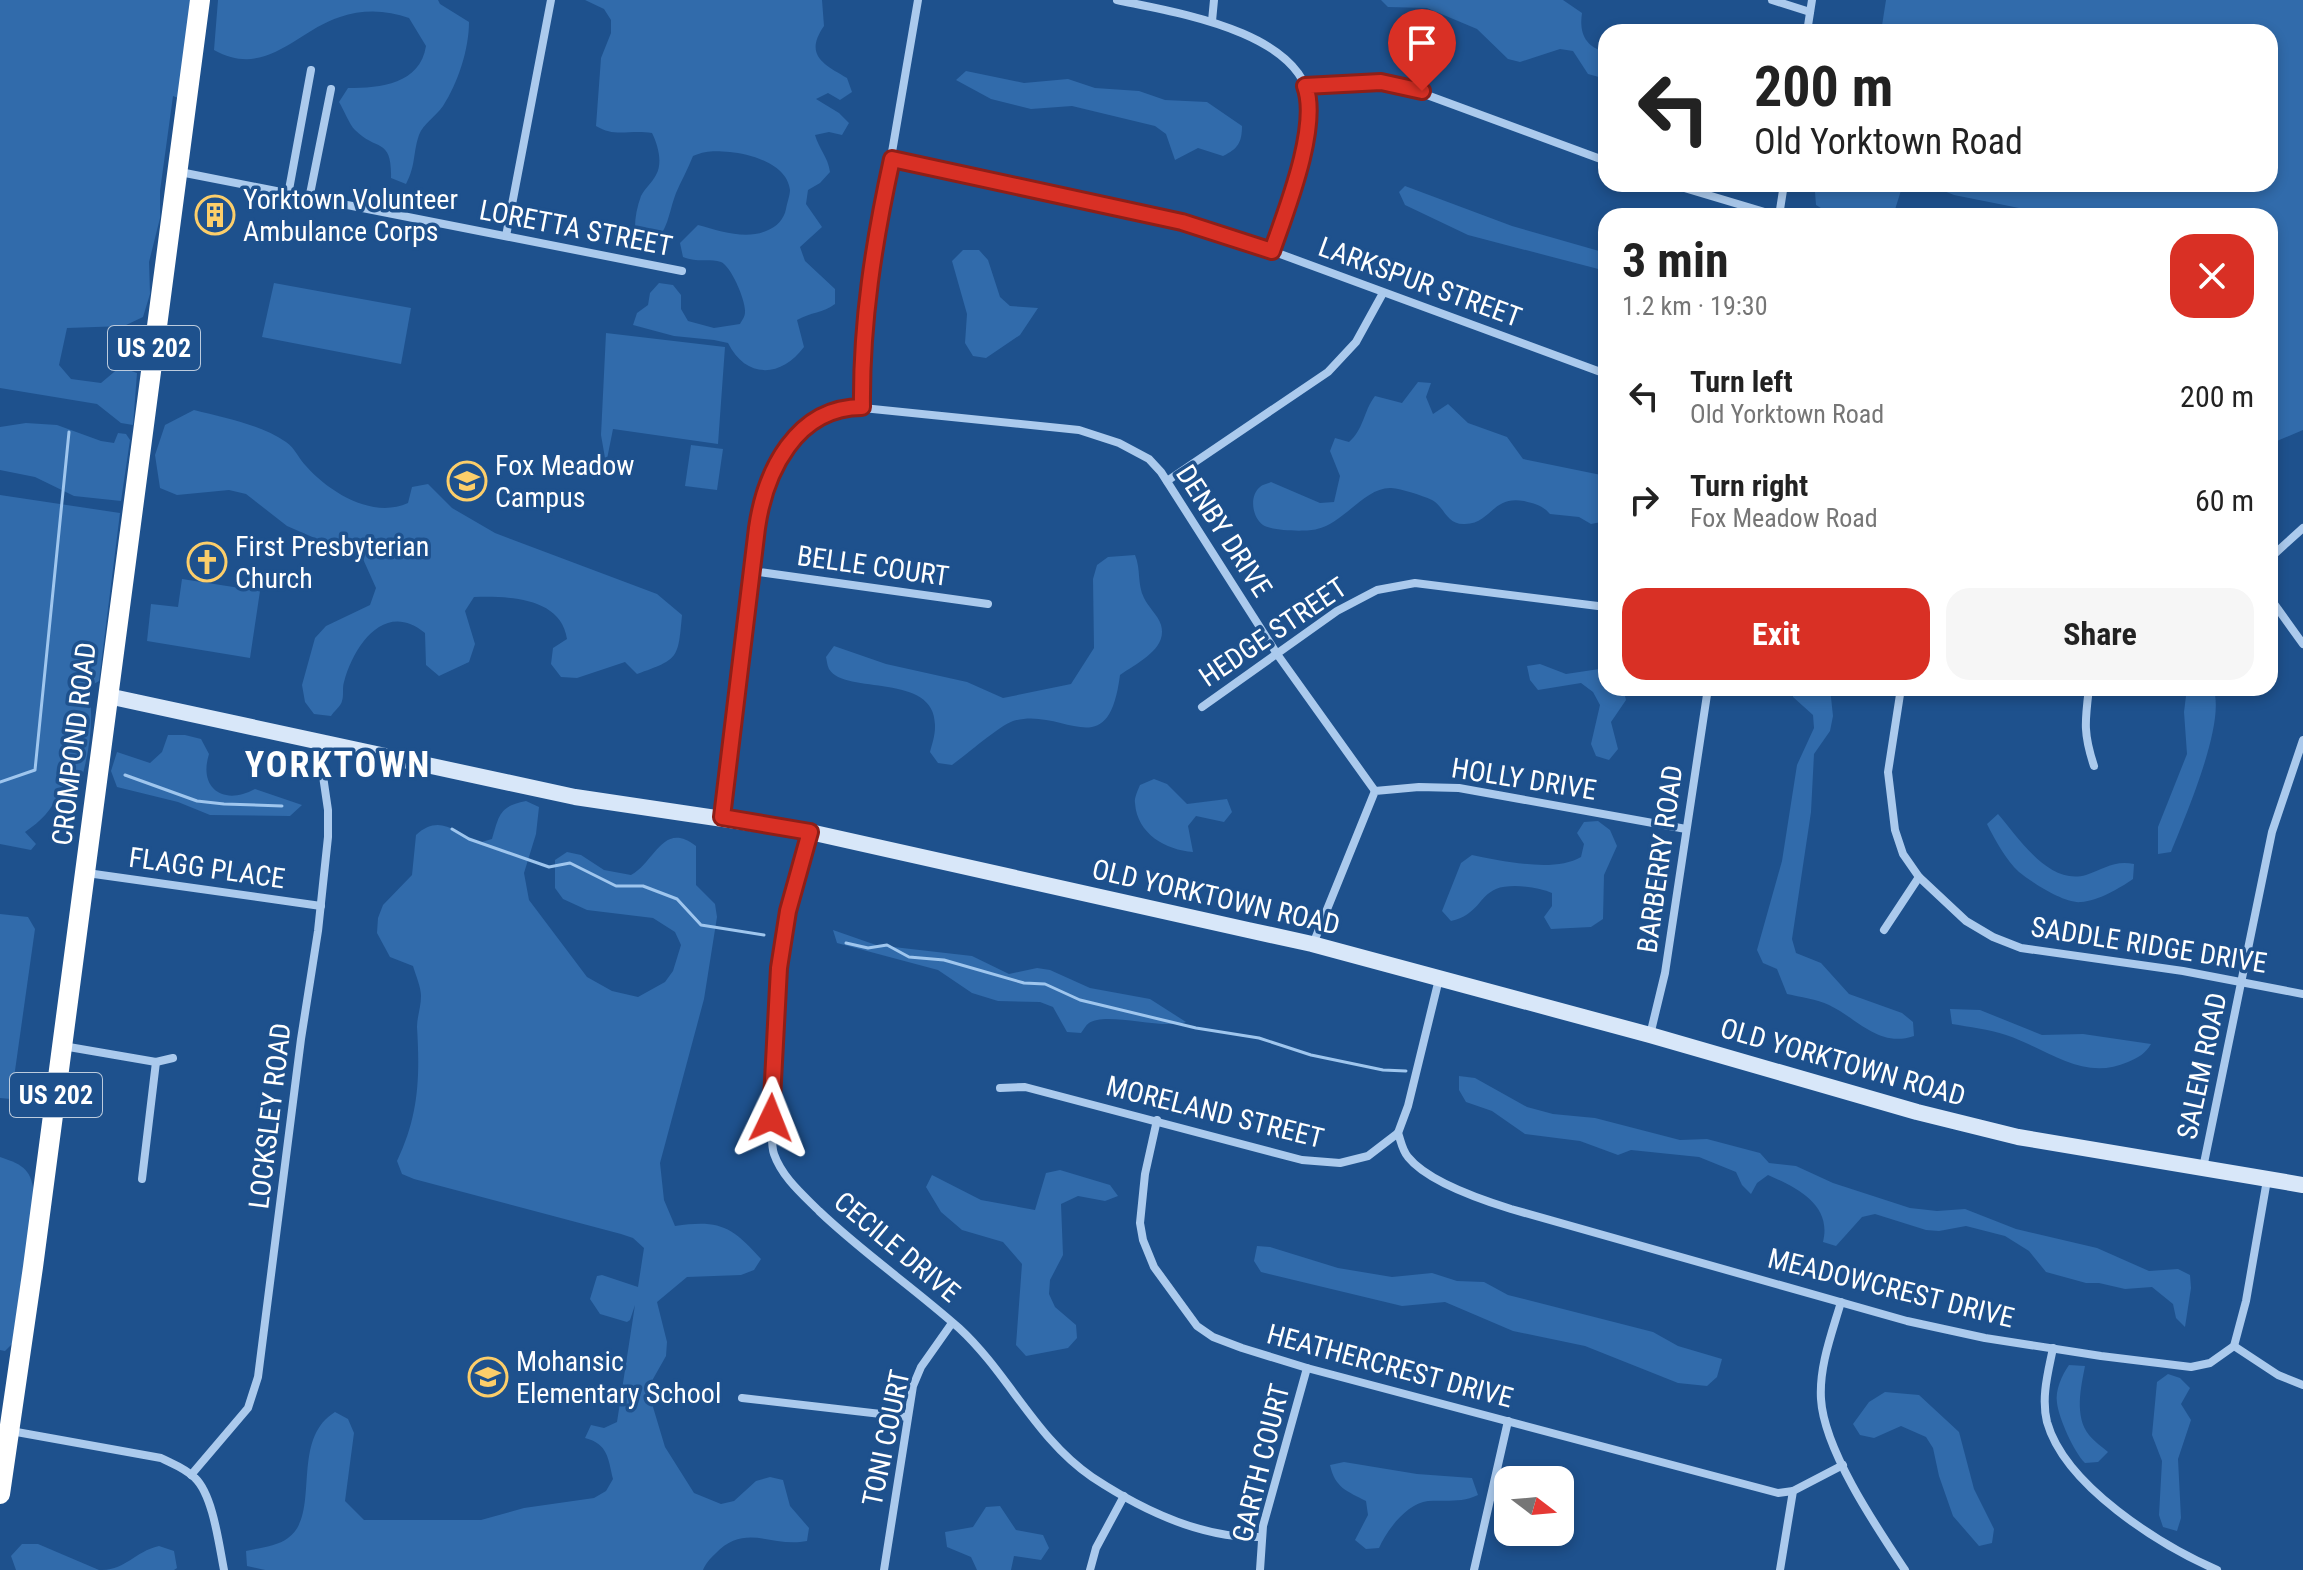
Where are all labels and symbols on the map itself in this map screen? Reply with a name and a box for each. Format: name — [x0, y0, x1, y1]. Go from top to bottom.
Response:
pin — [1388, 9, 1456, 91]
place label: Yorktown Volunteer Ambulance Corps — [243, 183, 458, 248]
street label: LORETTA STREET — [477, 193, 675, 263]
building icon: Yorktown Volunteer Ambulance Corps — [194, 194, 236, 236]
street label: LARKSPUR STREET — [1314, 230, 1526, 334]
road number: US 202 — [108, 326, 200, 370]
place label: Fox Meadow Campus — [495, 449, 635, 514]
street label: DENBY DRIVE — [1169, 459, 1279, 603]
school or university icon: Fox Meadow Campus — [446, 460, 488, 502]
place label: First Presbyterian Church — [235, 530, 429, 595]
street label: BELLE COURT — [795, 539, 951, 593]
church icon: First Presbyterian Church — [186, 541, 228, 583]
street label: HEDGE STREET — [1193, 571, 1353, 693]
street label: CROMPOND ROAD — [45, 641, 103, 847]
district label: YORKTOWN — [245, 744, 431, 786]
street label: HOLLY DRIVE — [1449, 751, 1599, 807]
street label: BARBERRY ROAD — [1630, 763, 1690, 955]
street label: FLAGG PLACE — [127, 841, 287, 895]
street label: OLD YORKTOWN ROAD — [1089, 852, 1343, 942]
street label: SADDLE RIDGE DRIVE — [2029, 910, 2269, 980]
street label: SALEM ROAD — [2170, 990, 2234, 1142]
street label: OLD YORKTOWN ROAD — [1717, 1011, 1969, 1113]
street label: LOCKSLEY ROAD — [242, 1021, 298, 1211]
street label: MORELAND STREET — [1103, 1069, 1327, 1155]
road number: US 202 — [10, 1073, 102, 1117]
position arrow — [729, 1076, 813, 1160]
street label: CECILE DRIVE — [827, 1185, 967, 1309]
street label: MEADOWCREST DRIVE — [1765, 1241, 2017, 1335]
street label: HEATHERCREST DRIVE — [1263, 1317, 1517, 1415]
place label: Mohansic Elementary School — [516, 1345, 721, 1410]
school or university icon: Mohansic Elementary School — [467, 1356, 509, 1398]
street label: TONI COURT — [855, 1367, 917, 1509]
street label: GARTH COURT — [1225, 1381, 1297, 1545]
north arrow — [1494, 1466, 1574, 1546]

